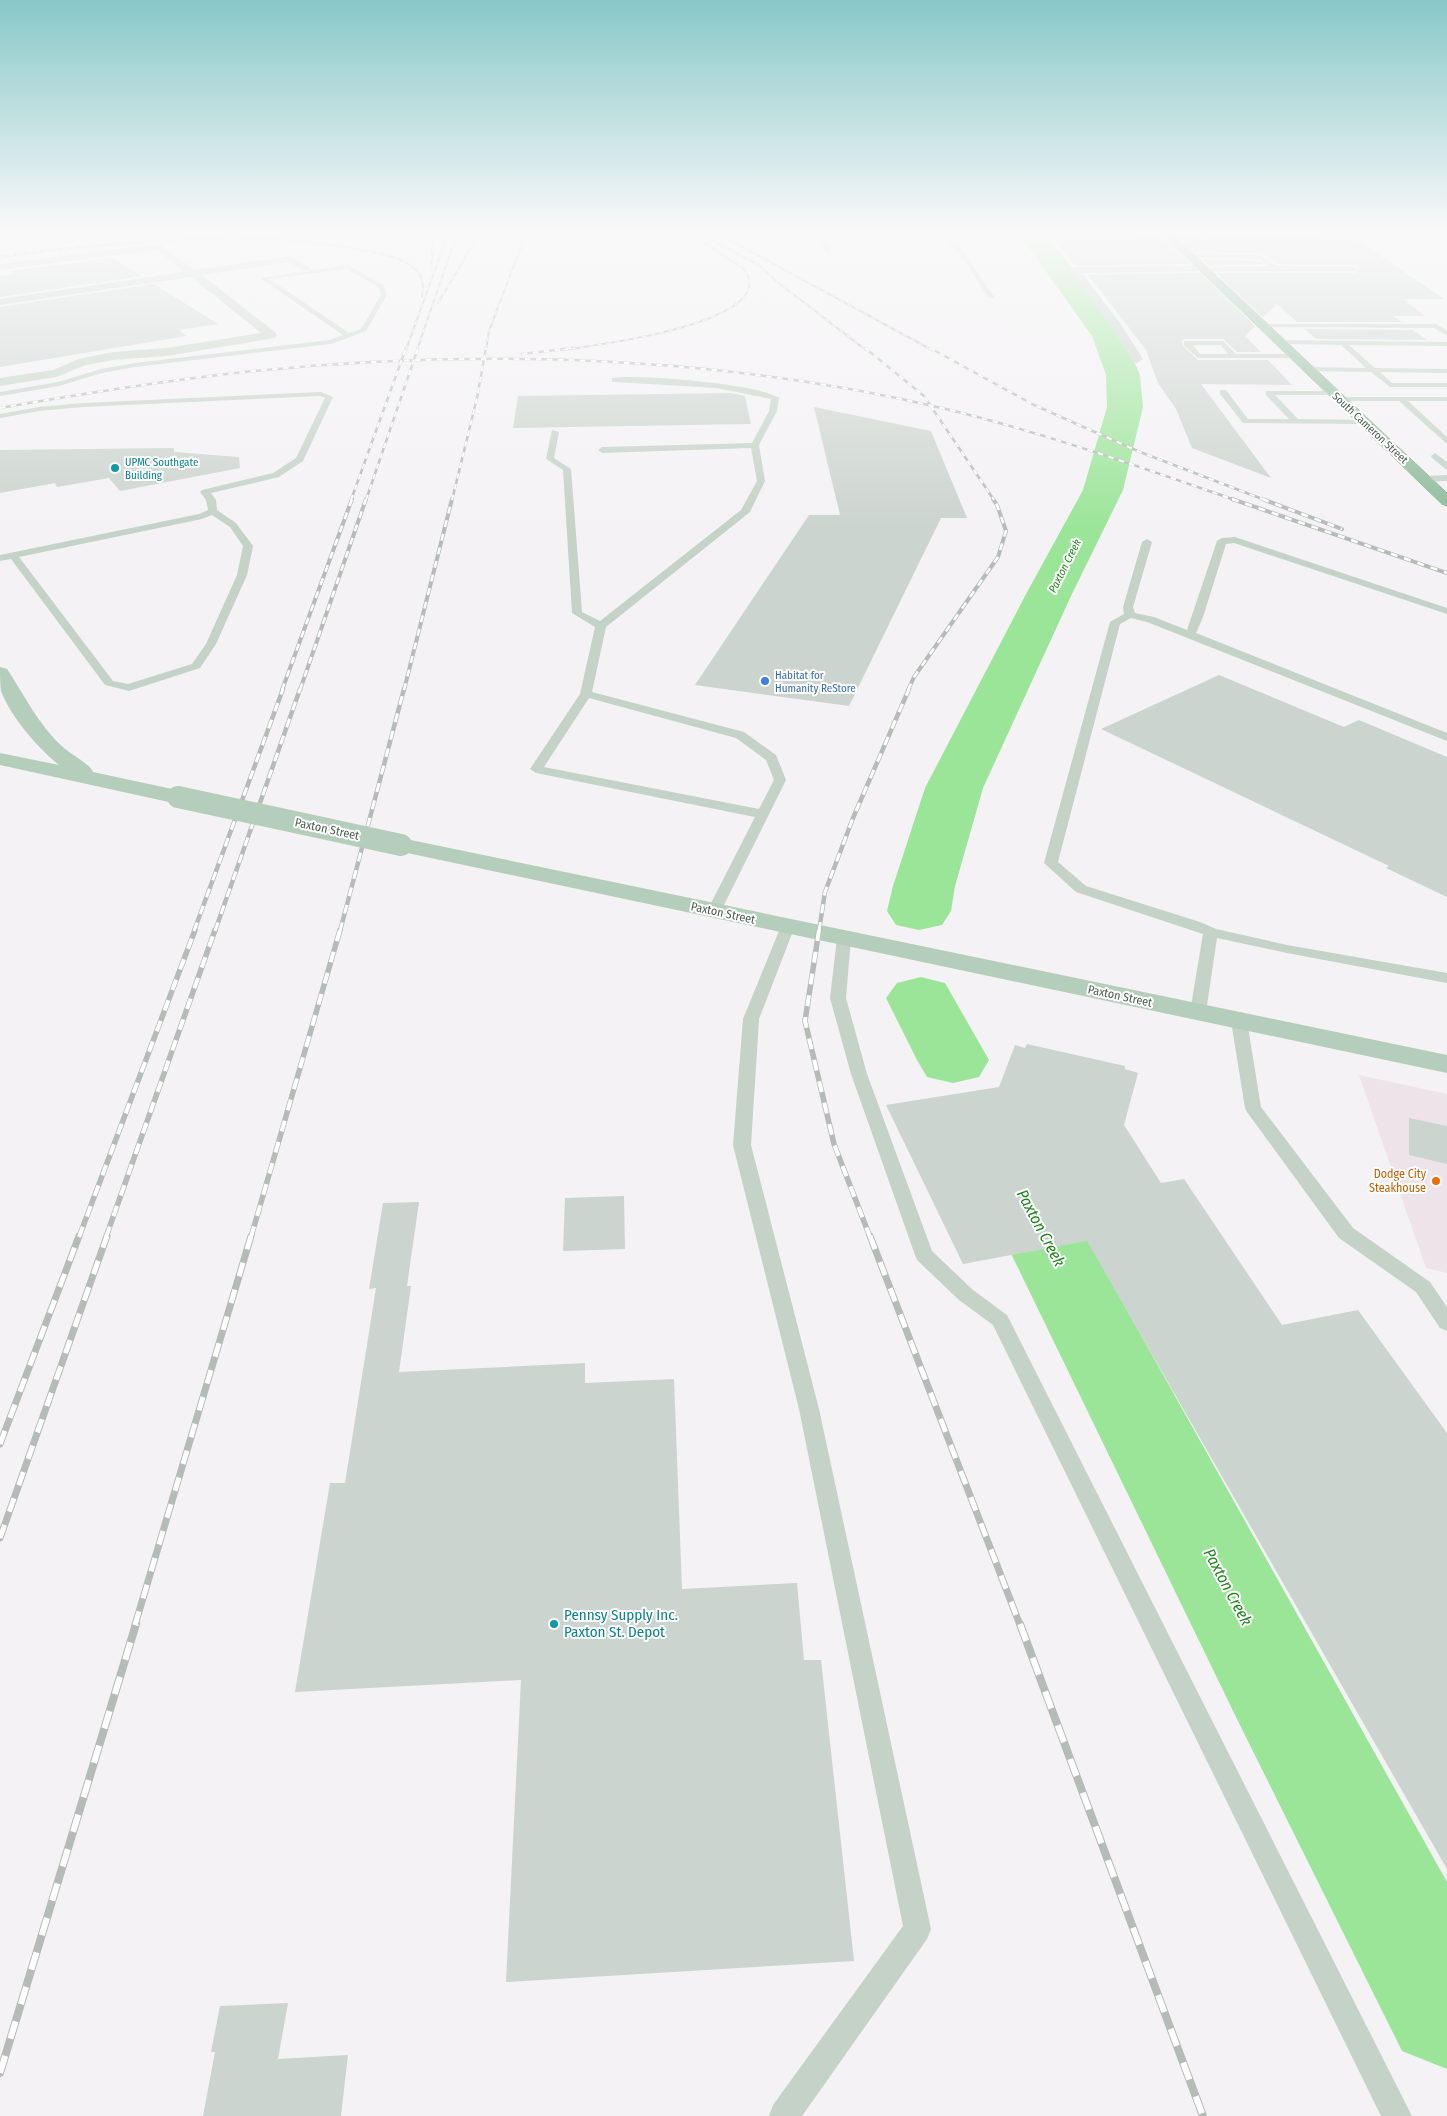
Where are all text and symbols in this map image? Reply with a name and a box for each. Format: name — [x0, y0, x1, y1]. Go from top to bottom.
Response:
street label: South Cameron Street — [1330, 390, 1411, 467]
place label: UPMC Southgate Building — [125, 456, 198, 482]
marker: UPMC Southgate Building — [109, 462, 121, 474]
water label: Paxton Creek — [1046, 537, 1084, 595]
place label: Habitat for Humanity ReStore — [775, 669, 856, 695]
marker: Habitat for Humanity ReStore — [759, 675, 771, 687]
street label: Paxton Street — [294, 815, 361, 843]
street label: Paxton Street — [690, 899, 757, 927]
street label: Paxton Street — [1087, 982, 1154, 1010]
place label: Dodge City Steakhouse — [1369, 1167, 1427, 1195]
marker: Dodge City Steakhouse — [1430, 1175, 1442, 1187]
water label: Paxton Creek — [1013, 1186, 1069, 1270]
water label: Paxton Creek — [1200, 1545, 1256, 1629]
place label: Pennsy Supply Inc. Paxton St. Depot — [564, 1606, 678, 1641]
marker: Pennsy Supply Inc. Paxton St. Depot — [548, 1618, 560, 1630]

